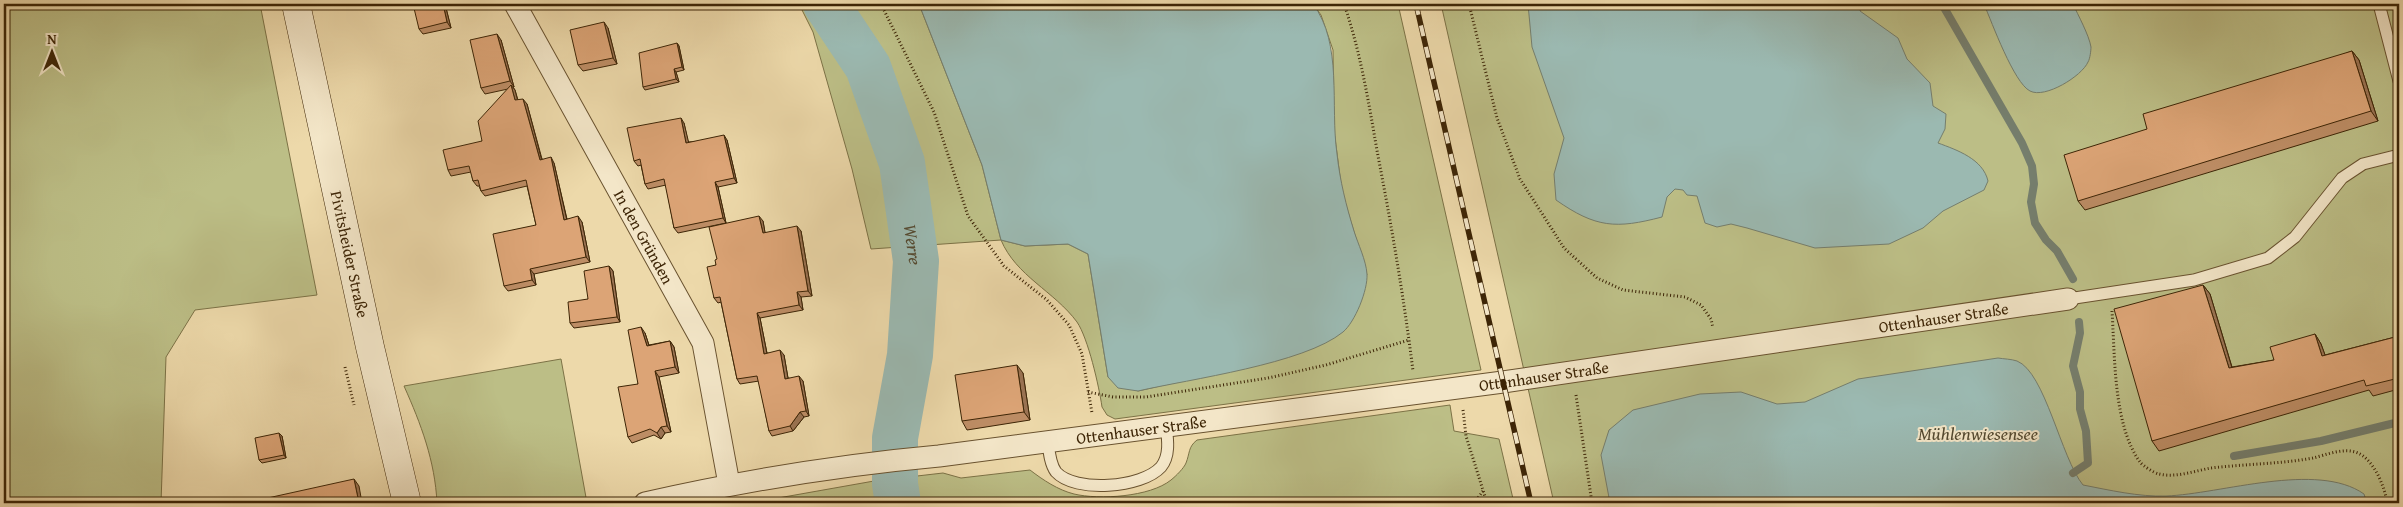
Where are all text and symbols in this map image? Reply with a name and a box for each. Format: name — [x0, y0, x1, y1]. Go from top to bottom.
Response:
north arrow — [28, 28, 78, 78]
text: N — [47, 29, 57, 49]
street label: In den Gründen — [608, 185, 680, 288]
street label: Pivitsheider Straße — [325, 189, 375, 320]
water label: Werre — [897, 222, 930, 266]
street label: Ottenhauser Straße — [1877, 296, 2010, 339]
street label: Ottenhauser Straße — [1477, 355, 1610, 397]
street label: Ottenhauser Straße — [1075, 409, 1208, 450]
water label: Mühlenwiesensee — [1918, 420, 2038, 447]

